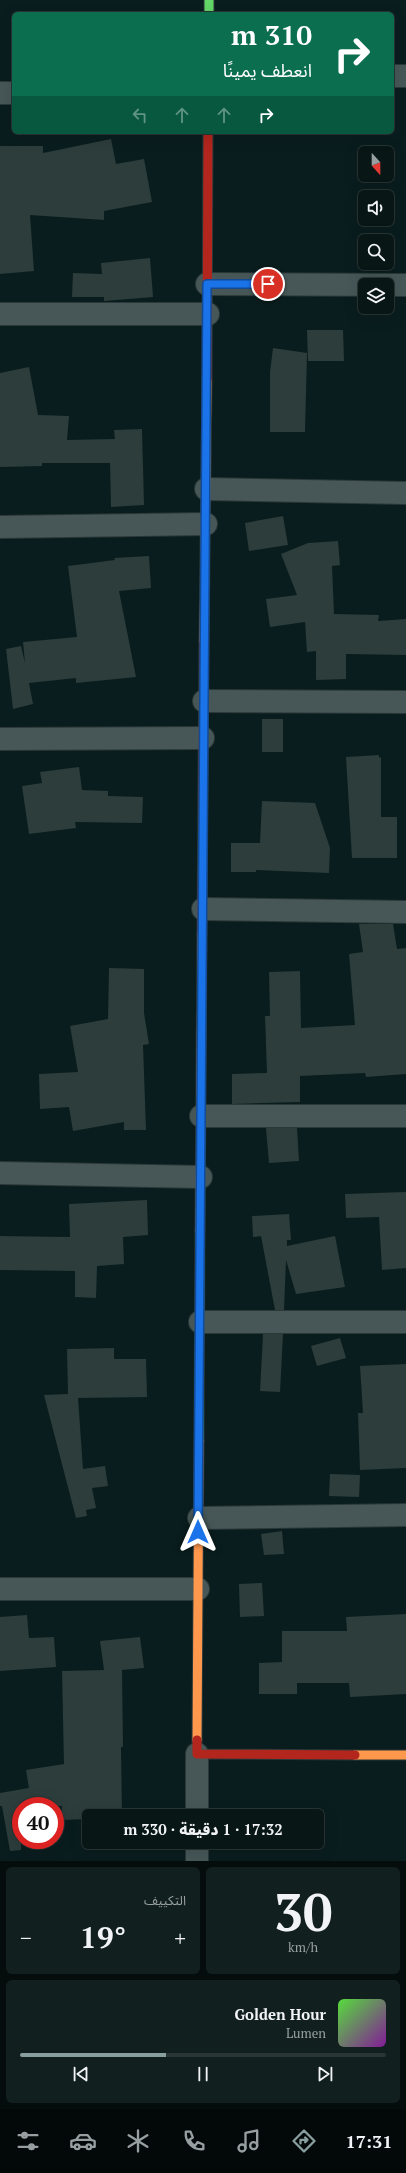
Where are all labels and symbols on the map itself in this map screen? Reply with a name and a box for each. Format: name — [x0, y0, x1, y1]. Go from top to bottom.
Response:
north arrow — [358, 146, 394, 182]
pin — [251, 267, 285, 301]
position arrow — [177, 1511, 219, 1553]
speed limit sign: 40 — [12, 1797, 64, 1849]

